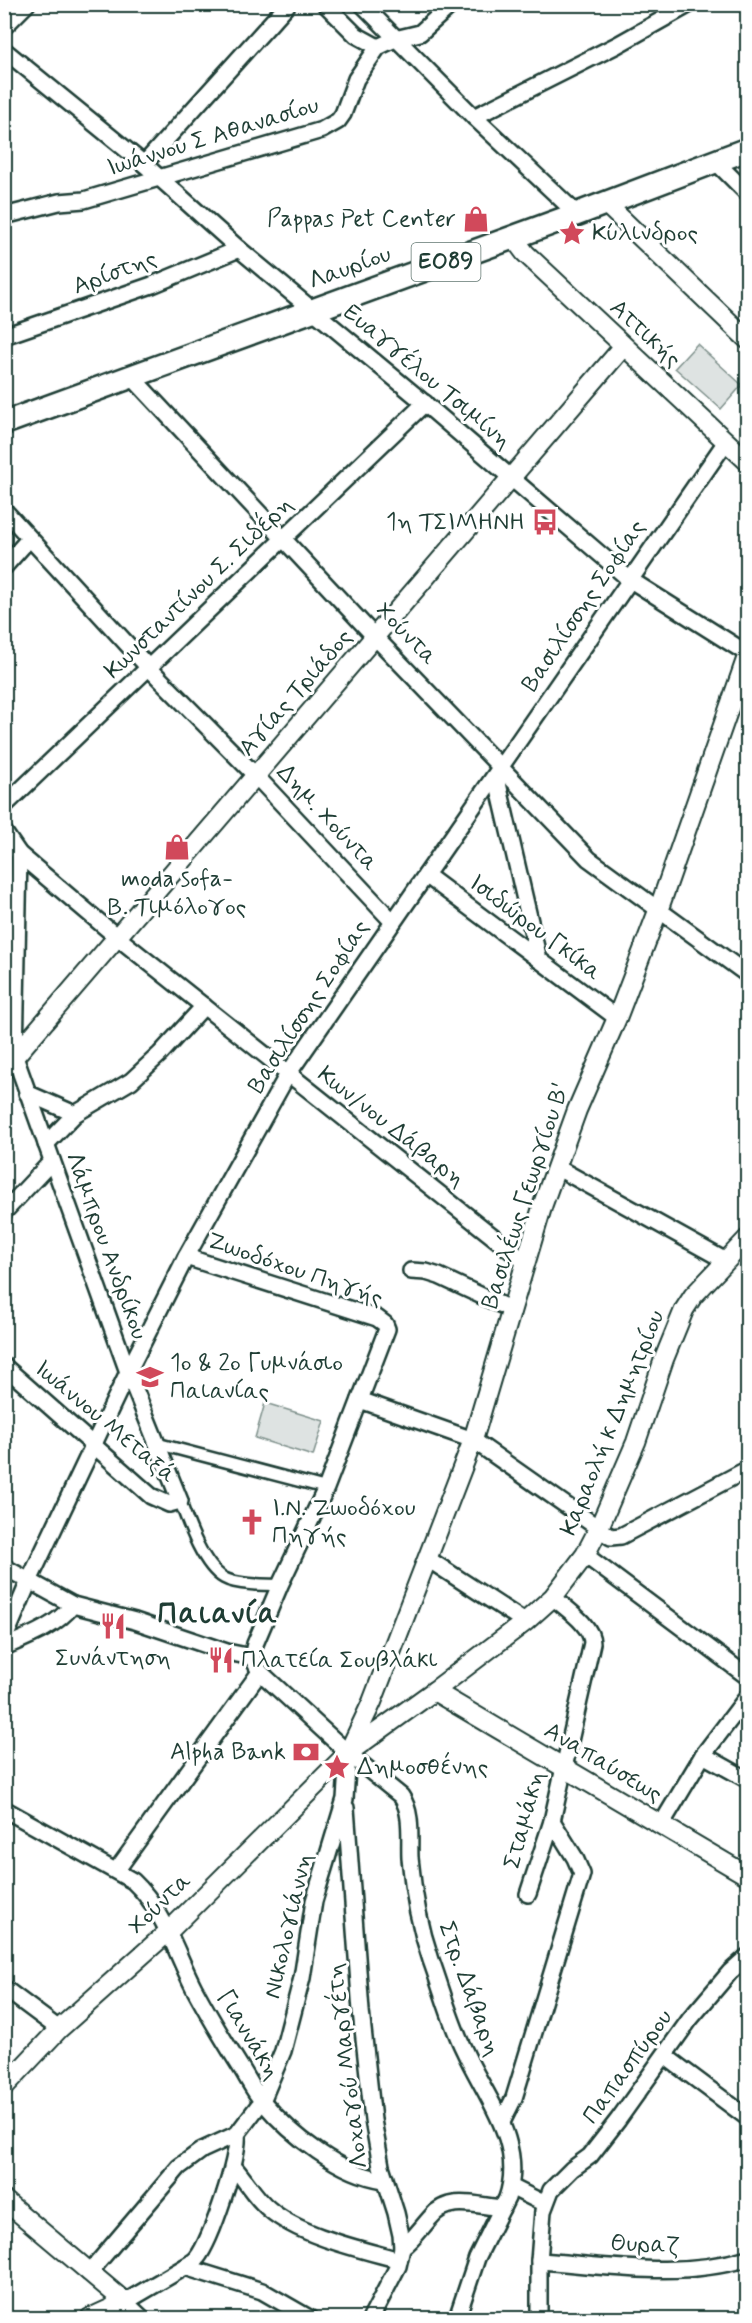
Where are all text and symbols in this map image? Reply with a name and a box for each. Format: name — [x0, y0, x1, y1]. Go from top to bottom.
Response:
street label: Ιωάννου Σ Αθανασίου — [103, 90, 323, 184]
place label: Pappas Pet Center — [267, 204, 456, 235]
shop icon: Pappas Pet Center — [461, 204, 491, 234]
place icon: Κύλινδρος — [557, 218, 587, 248]
place label: Κύλινδρος — [592, 218, 698, 249]
street label: Λαυρίου — [304, 239, 396, 297]
road number: ΕΟ89 — [412, 243, 480, 281]
street label: Αρίστης — [69, 244, 161, 302]
street label: Αττικής — [603, 293, 687, 375]
street label: Ευαγγέλου Τσιμίνη — [336, 297, 518, 457]
street label: Κωνσταντίνου Σ. Σιδέρη — [97, 489, 300, 686]
place label: 1η ΤΣΙΜΗΝΗ — [386, 507, 525, 538]
bus stop icon: 1η ΤΣΙΜΗΝΗ — [530, 507, 560, 537]
street label: Βασιλίσσης Σοφίας — [515, 514, 653, 698]
street label: Χούντα — [368, 596, 444, 672]
street label: Αγίας Τριάδος — [232, 623, 360, 763]
street label: Δημ. Χούντα — [269, 758, 385, 878]
shop icon: moda sofa- Β. Τιμόλογος — [162, 832, 192, 862]
place label: moda sofa- Β. Τιμόλογος — [108, 864, 246, 923]
street label: Ισιδώρου Γκίκα — [462, 868, 608, 988]
street label: Βασιλίσσης Σοφίας — [241, 914, 377, 1100]
street label: Κων/νου Δάβαρη — [311, 1060, 471, 1194]
street label: Βασιλέως Γεωργίου Β' — [474, 1079, 577, 1313]
street label: Λάμπρου Ανδρίκου — [58, 1148, 154, 1344]
street label: Ζωοδόχου Πηγής — [203, 1225, 387, 1315]
street label: Καραολή κ Δημητρίου — [554, 1305, 673, 1540]
place label: 1ο & 2ο Γυμνάσιο Παιανίας — [170, 1348, 343, 1407]
street label: Ιωάννου Μεταξά — [28, 1354, 182, 1490]
school or university icon: 1ο & 2ο Γυμνάσιο Παιανίας — [135, 1362, 165, 1392]
place label: Ι.Ν. Ζωοδόχου Πηγής — [272, 1493, 416, 1552]
church icon: Ι.Ν. Ζωοδόχου Πηγής — [237, 1507, 267, 1537]
district label: Παιανία — [157, 1595, 279, 1634]
restaurant icon: Συνάντηση — [98, 1611, 128, 1641]
place label: Συνάντηση — [55, 1643, 171, 1674]
restaurant icon: Πλατεία Σουβλάκι — [206, 1645, 236, 1675]
place label: Πλατεία Σουβλάκι — [241, 1645, 438, 1676]
street label: Αναπαύσεως — [538, 1715, 668, 1811]
place label: Alpha Bank — [170, 1737, 286, 1768]
bank icon: Alpha Bank — [291, 1737, 321, 1767]
place label: Δημοσθένης — [357, 1751, 488, 1783]
place icon: Δημοσθένης — [322, 1752, 352, 1782]
street label: Σταμάκη — [497, 1768, 553, 1872]
street label: Νικολογιάννη — [257, 1850, 321, 2002]
street label: Χούντα — [122, 1866, 198, 1942]
street label: Στρ. Δάβαρη — [430, 1917, 508, 2061]
street label: Λοχαγού Μαργέτη — [319, 1961, 376, 2171]
street label: Γιαννάκη — [209, 1984, 287, 2086]
street label: Παπασπύρου — [576, 2003, 680, 2131]
street label: Θυραζ — [610, 2228, 680, 2262]

